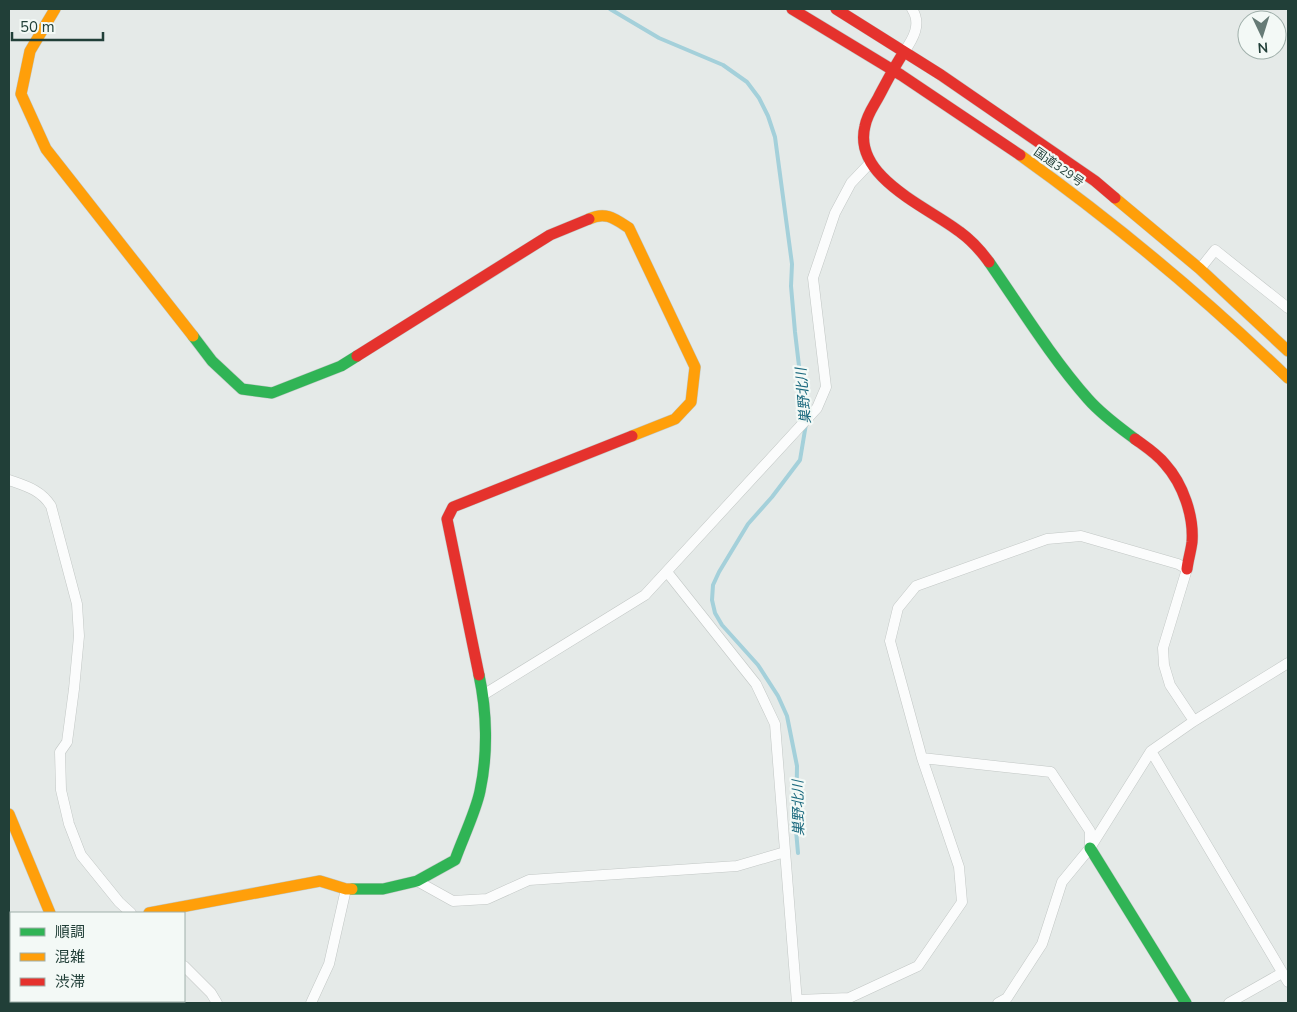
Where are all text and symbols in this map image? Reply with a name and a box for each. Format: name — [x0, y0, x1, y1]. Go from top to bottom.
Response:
scale bar — [12, 10, 104, 42]
north arrow — [1237, 10, 1287, 60]
text: 50 m — [20, 17, 55, 37]
text: N — [1257, 38, 1269, 57]
street label: 国道329号 — [1031, 144, 1087, 190]
water label: 巣野北川 — [791, 365, 815, 425]
water label: 巣野北川 — [788, 778, 808, 836]
legend — [10, 912, 185, 1002]
text: 順調 — [55, 922, 85, 942]
text: 混雑 — [55, 947, 85, 967]
text: 渋滞 — [55, 972, 85, 992]

